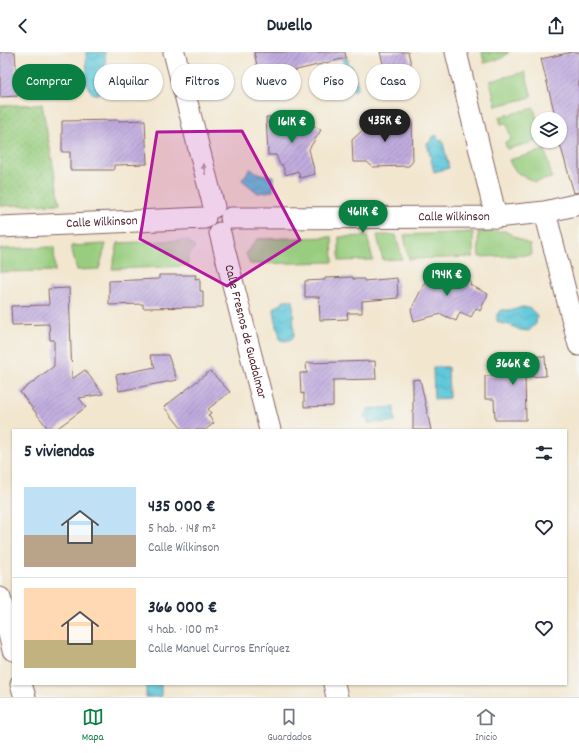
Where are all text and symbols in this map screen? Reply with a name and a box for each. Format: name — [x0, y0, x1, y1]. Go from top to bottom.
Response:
text: Dwello — [267, 14, 312, 39]
icon: back — [12, 15, 34, 37]
icon: share — [545, 15, 567, 37]
chip: Comprar — [12, 64, 86, 100]
chip: Alquilar — [94, 64, 163, 100]
chip: Filtros — [171, 64, 234, 100]
chip: Nuevo — [242, 64, 301, 100]
chip: Piso — [309, 64, 358, 100]
chip: Casa — [366, 64, 420, 100]
pin: 435K € — [352, 109, 418, 143]
pin: 161K € — [259, 110, 325, 144]
text: 435K € — [368, 112, 402, 131]
map controls — [531, 112, 567, 148]
button: layers — [531, 112, 567, 148]
text: 161K € — [278, 113, 306, 132]
one-way arrow — [201, 163, 207, 176]
pin: 461K € — [330, 200, 396, 234]
text: 461K € — [348, 203, 378, 222]
street label: Calle Wilkinson — [418, 208, 490, 227]
street label: Calle Wilkinson — [66, 211, 138, 234]
street label: Calle Fresnos de Guadalmar — [219, 263, 271, 401]
pin: 194K € — [414, 263, 480, 297]
text: 194K € — [432, 266, 462, 285]
pin: 366K € — [480, 352, 546, 386]
text: 366K € — [496, 355, 530, 374]
text: 5 viviendas — [24, 441, 95, 465]
icon: filters — [533, 442, 555, 464]
text: 435 000 € — [148, 496, 216, 520]
icon: home — [56, 503, 104, 551]
icon: heart — [533, 516, 555, 538]
text: 5 hab. · 148 m² — [148, 520, 216, 539]
text: Calle Wilkinson — [148, 539, 219, 558]
text: 366 000 € — [148, 597, 217, 621]
icon: home — [56, 604, 104, 652]
icon: heart — [533, 617, 555, 639]
text: 4 hab. · 100 m² — [148, 621, 219, 640]
text: Calle Manuel Curros Enríquez — [148, 640, 290, 659]
tab: Mapa — [82, 706, 104, 746]
tab: Guardados — [267, 706, 312, 746]
tab: Inicio — [475, 706, 497, 746]

